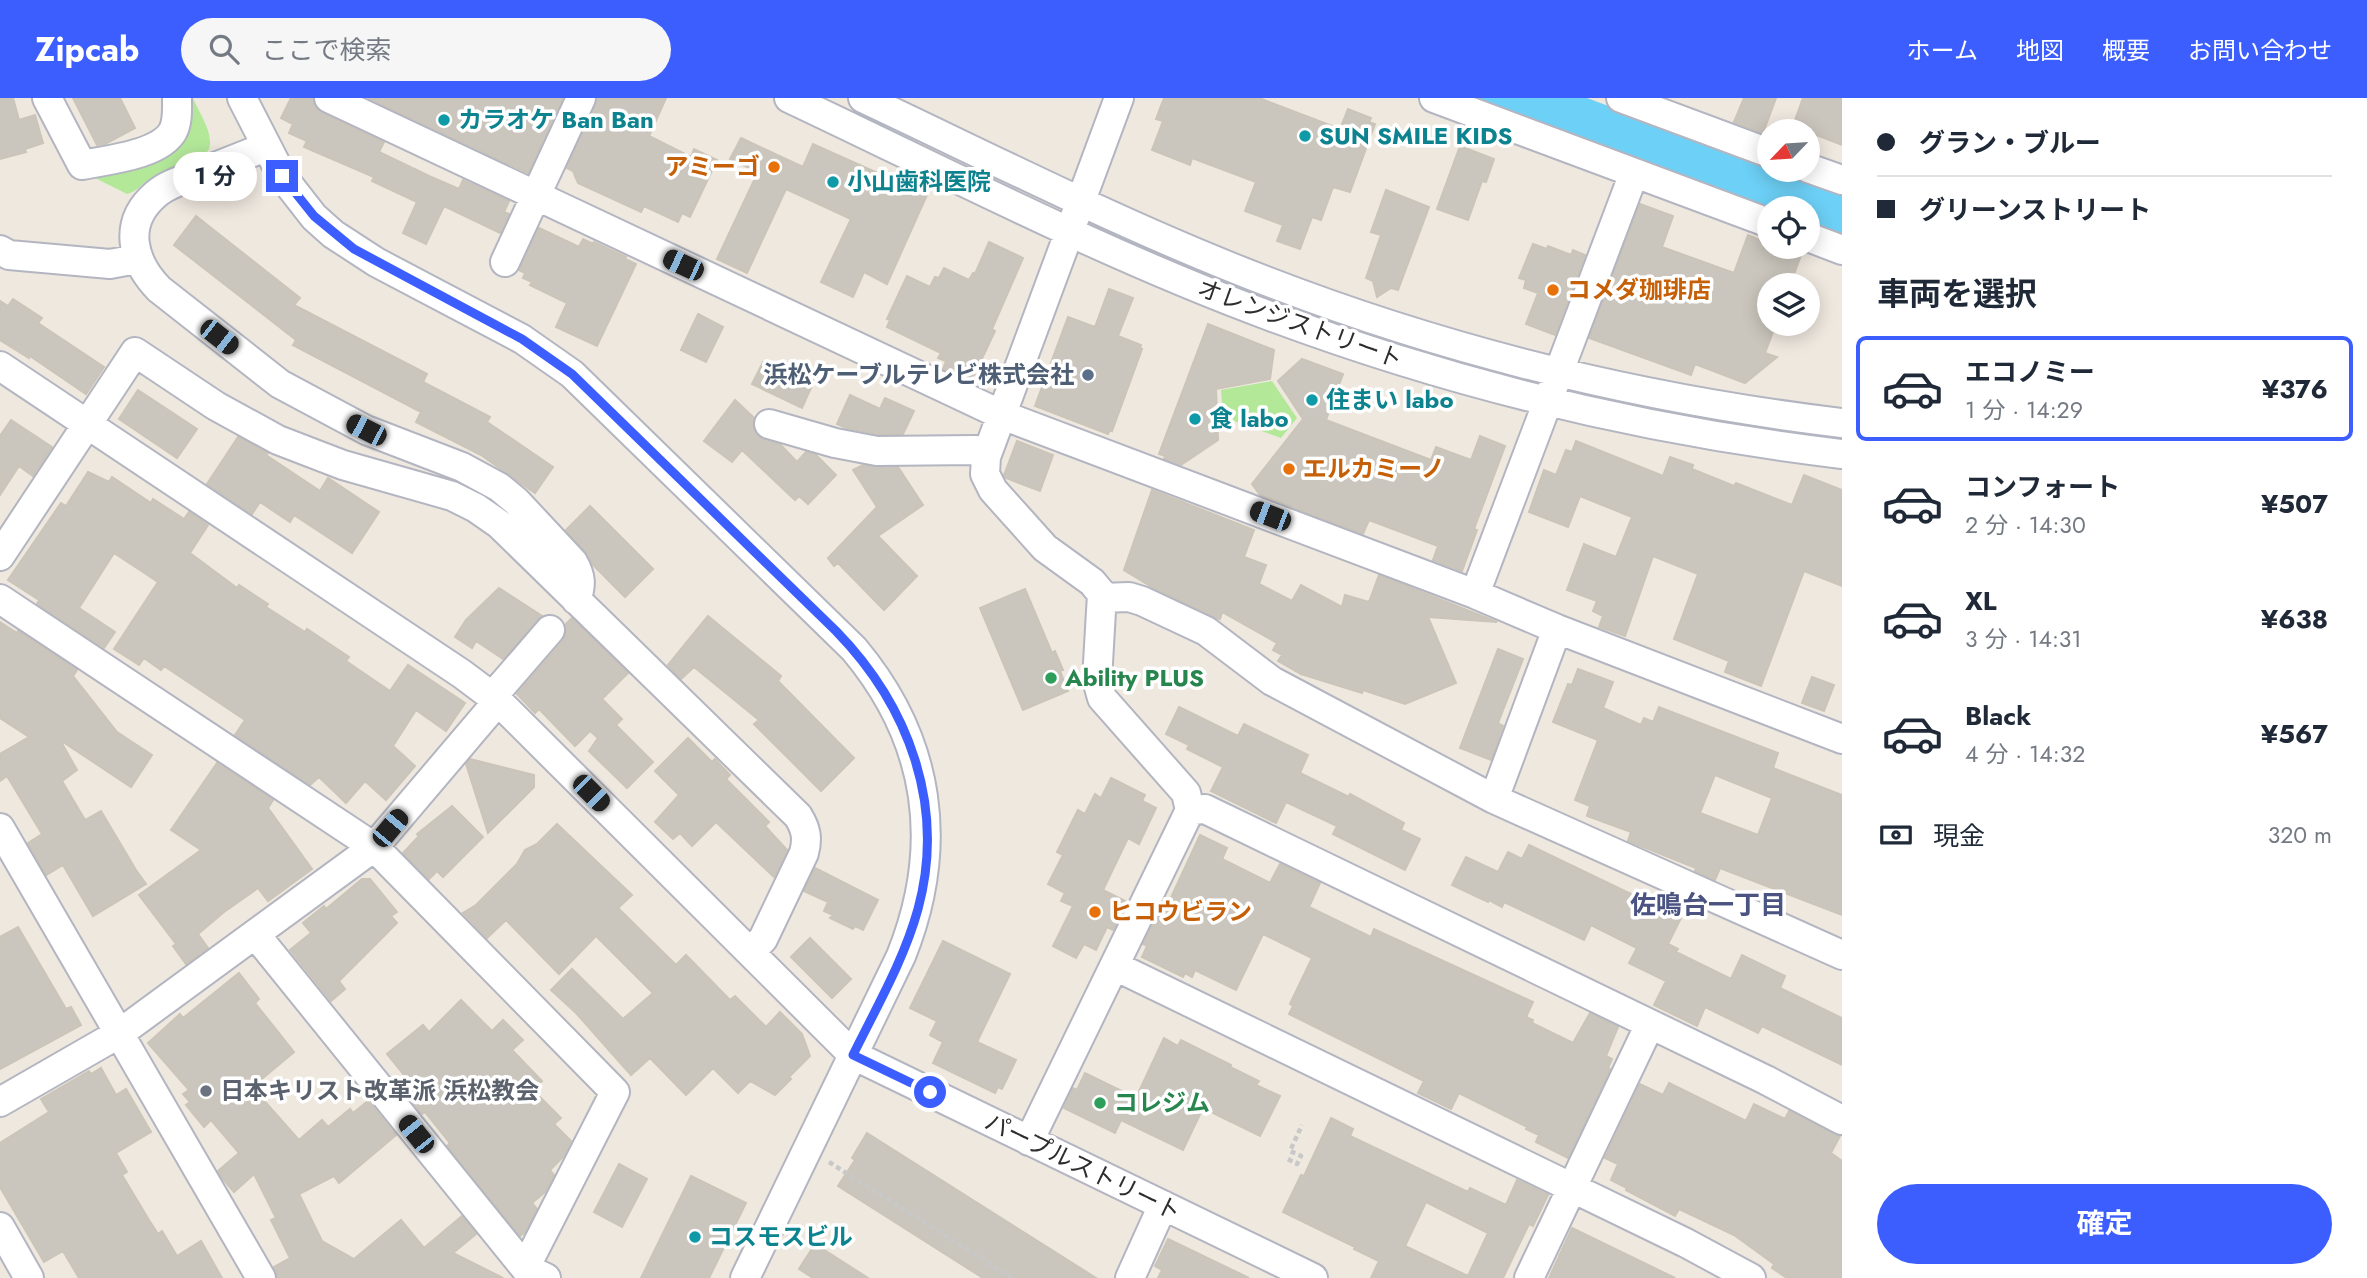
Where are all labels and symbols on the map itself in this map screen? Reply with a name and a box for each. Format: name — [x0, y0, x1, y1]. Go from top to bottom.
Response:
place label: カラオケ Ban Ban — [458, 102, 654, 137]
marker: カラオケ Ban Ban — [436, 112, 452, 128]
place label: SUN SMILE KIDS — [1319, 118, 1513, 153]
north arrow — [1757, 119, 1820, 182]
marker: SUN SMILE KIDS — [1297, 128, 1313, 144]
place label: アミーゴ — [664, 149, 760, 184]
callout: 1 分 — [174, 152, 258, 200]
marker: アミーゴ — [766, 159, 782, 175]
route end — [266, 160, 298, 192]
place label: 小山歯科医院 — [847, 164, 991, 199]
marker: 小山歯科医院 — [825, 174, 841, 190]
car — [660, 247, 707, 283]
street label: オレンジストリート — [1193, 270, 1408, 377]
place label: コメダ珈琲店 — [1567, 272, 1711, 307]
marker: コメダ珈琲店 — [1545, 282, 1561, 298]
car — [196, 316, 243, 358]
place label: 浜松ケーブルテレビ株式会社 — [763, 357, 1074, 392]
marker: 浜松ケーブルテレビ株式会社 — [1080, 367, 1096, 383]
place label: 住まい labo — [1326, 382, 1454, 417]
marker: 住まい labo — [1304, 392, 1320, 408]
place label: 食 labo — [1209, 401, 1289, 436]
car — [343, 411, 390, 449]
marker: 食 labo — [1187, 411, 1203, 427]
place label: エルカミーノ — [1303, 451, 1445, 486]
marker: エルカミーノ — [1281, 461, 1297, 477]
car — [1247, 499, 1294, 533]
place label: Ability PLUS — [1064, 660, 1204, 695]
marker: Ability PLUS — [1043, 670, 1059, 686]
car — [569, 771, 614, 815]
car — [369, 805, 412, 851]
district label: 佐鳴台一丁目 — [1630, 886, 1786, 924]
place label: ヒコウビラン — [1109, 894, 1252, 929]
marker: ヒコウビラン — [1087, 904, 1103, 920]
place label: 日本キリスト改革派 浜松教会 — [220, 1073, 539, 1108]
route start — [914, 1076, 946, 1108]
marker: 日本キリスト改革派 浜松教会 — [198, 1083, 214, 1099]
place label: コレジム — [1114, 1085, 1210, 1120]
marker: コレジム — [1092, 1095, 1108, 1111]
street label: パープルストリート — [979, 1104, 1187, 1229]
car — [395, 1111, 438, 1157]
place label: コスモスビル — [709, 1219, 853, 1254]
marker: コスモスビル — [687, 1229, 703, 1245]

